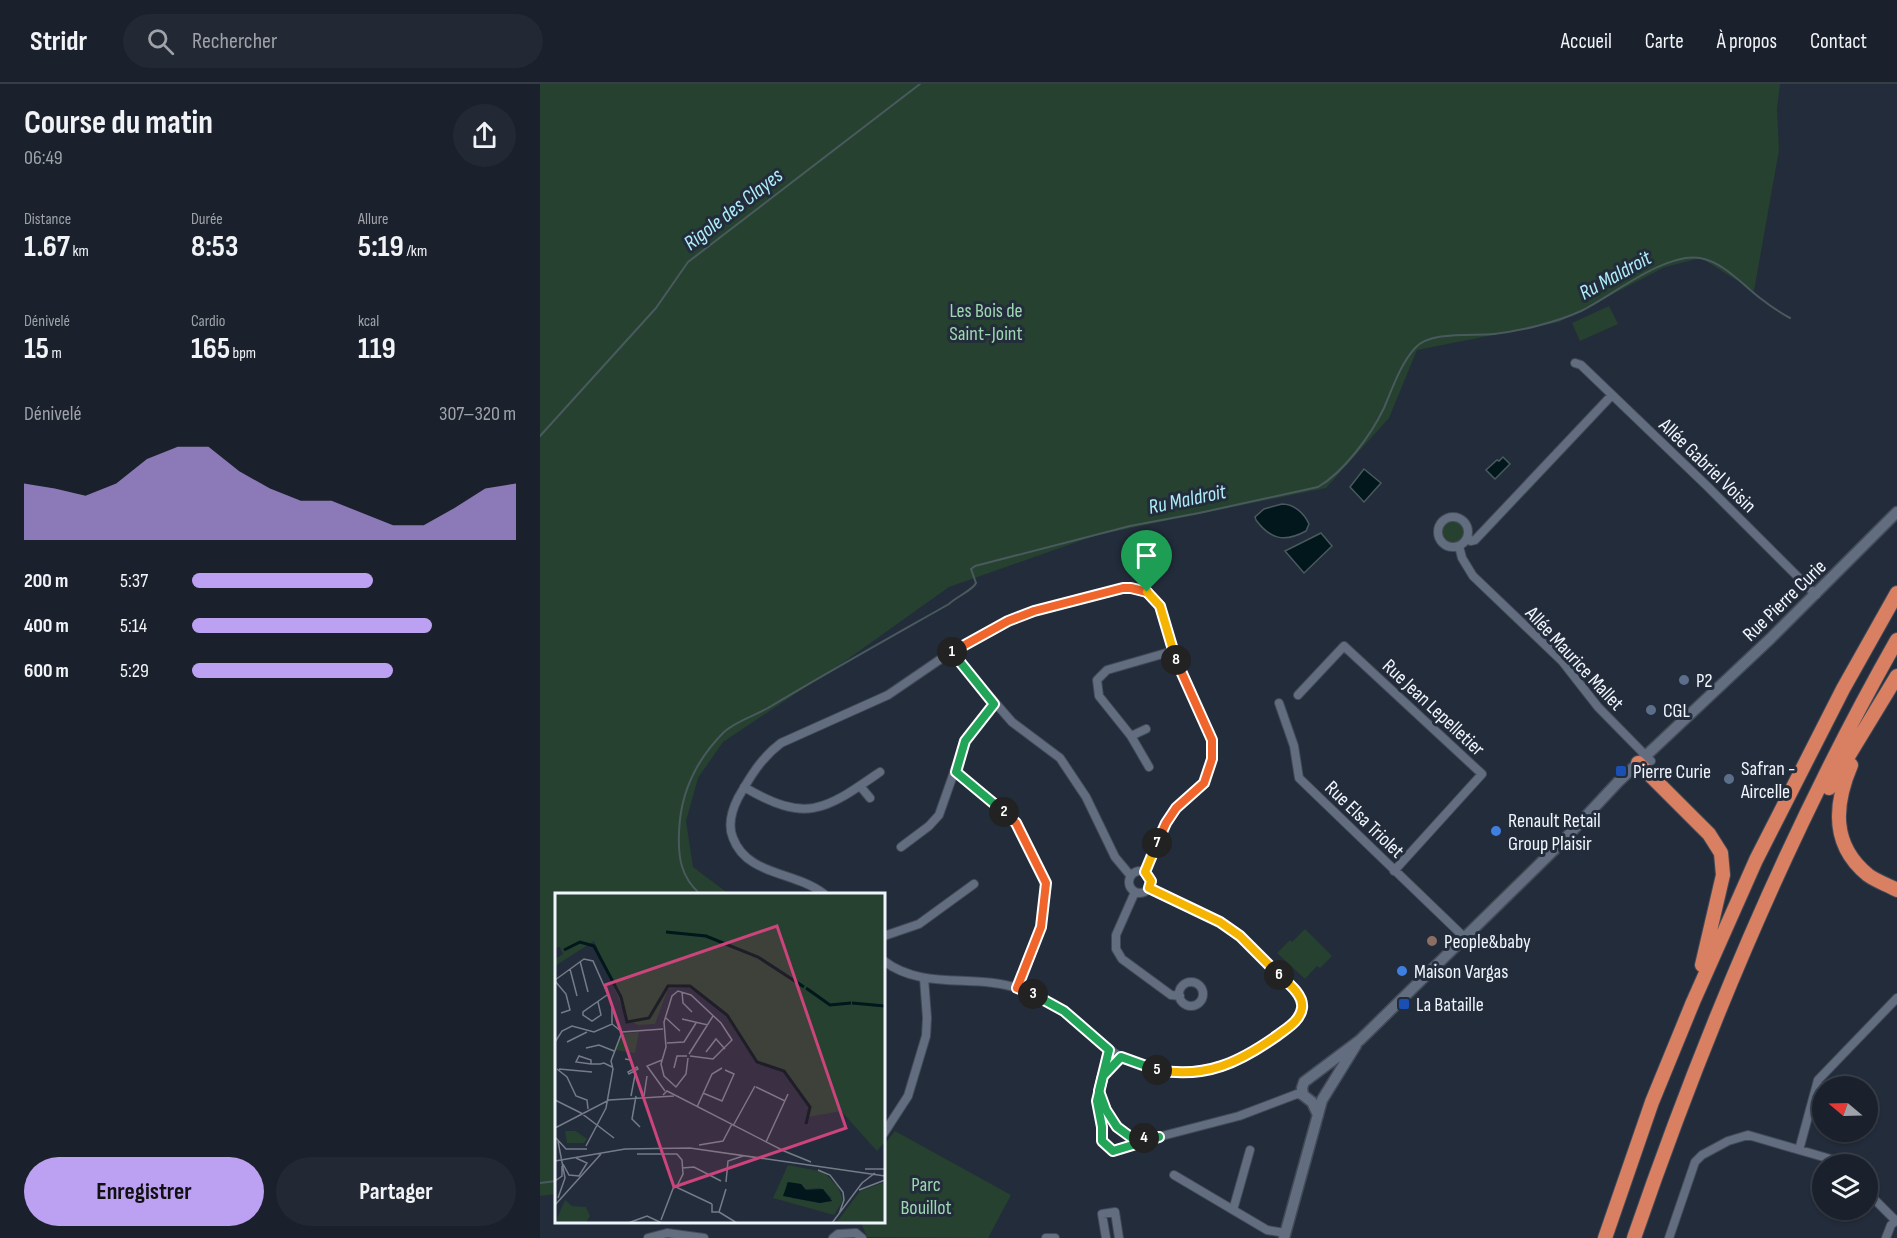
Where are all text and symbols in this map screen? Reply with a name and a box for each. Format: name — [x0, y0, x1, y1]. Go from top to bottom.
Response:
search box — [123, 14, 543, 68]
text: Stridr — [30, 25, 87, 58]
icon: search — [144, 25, 177, 58]
text: Rechercher — [192, 28, 277, 55]
text: Accueil — [1561, 29, 1612, 54]
text: Carte — [1645, 29, 1684, 54]
text: À propos — [1717, 29, 1777, 54]
text: Contact — [1810, 29, 1867, 54]
text: Course du matin — [24, 103, 213, 143]
button: share — [453, 104, 516, 167]
text: 06:49 — [24, 146, 63, 170]
water label: Rigole des Clayes — [679, 163, 788, 256]
text: Distance — [24, 210, 71, 229]
text: Durée — [191, 210, 223, 229]
text: Allure — [358, 210, 388, 229]
text: 1.67 — [24, 229, 70, 265]
text: 8:53 — [191, 229, 238, 265]
text: 5:19 — [358, 229, 404, 265]
text: km — [70, 242, 89, 261]
text: /km — [404, 242, 427, 261]
water label: Ru Maldroit — [1575, 245, 1656, 305]
park label: Les Bois de Saint-Joint — [949, 299, 1023, 346]
text: Dénivelé — [24, 312, 70, 331]
text: Cardio — [191, 312, 225, 331]
text: kcal — [358, 312, 379, 331]
text: 15 — [24, 331, 49, 367]
text: 165 — [191, 331, 230, 367]
text: 119 — [358, 331, 396, 367]
text: m — [49, 344, 62, 363]
text: bpm — [230, 344, 256, 363]
text: Dénivelé — [24, 402, 82, 426]
text: 307–320 m — [439, 402, 516, 426]
street label: Allée Gabriel Voisin — [1653, 413, 1761, 518]
water label: Ru Maldroit — [1146, 479, 1229, 520]
pin — [1121, 530, 1172, 592]
icon: arrive — [1130, 539, 1163, 572]
street label: Rue Pierre Curie — [1738, 555, 1831, 646]
text: 200 m — [24, 569, 68, 593]
text: 5:37 — [120, 569, 148, 593]
street label: Allée Maurice Mallet — [1519, 601, 1628, 716]
text: 400 m — [24, 614, 69, 638]
text: 5:14 — [120, 614, 147, 638]
pin: 1 — [937, 637, 967, 667]
text: 1 — [949, 642, 955, 661]
pin: 8 — [1161, 645, 1191, 675]
text: 8 — [1172, 650, 1180, 669]
street label: Rue Jean Lepelletier — [1377, 654, 1490, 761]
text: 600 m — [24, 659, 69, 683]
text: 5:29 — [120, 659, 149, 683]
place label: P2 — [1696, 669, 1713, 693]
marker: P2 — [1677, 673, 1691, 687]
place label: CGL — [1663, 699, 1691, 723]
marker: CGL — [1644, 703, 1658, 717]
place label: Safran - Aircelle — [1740, 757, 1795, 804]
place label: Pierre Curie — [1633, 760, 1711, 784]
marker: Pierre Curie — [1614, 764, 1628, 778]
marker: Safran - Aircelle — [1722, 772, 1736, 786]
street label: Rue Elsa Triolet — [1320, 776, 1409, 863]
pin: 2 — [989, 797, 1019, 827]
text: 2 — [1000, 802, 1008, 821]
place label: Renault Retail Group Plaisir — [1508, 809, 1601, 856]
marker: Renault Retail Group Plaisir — [1489, 824, 1503, 838]
pin: 7 — [1142, 828, 1172, 858]
text: 7 — [1154, 833, 1160, 852]
inset map — [555, 893, 885, 1223]
place label: People&baby — [1444, 930, 1531, 954]
marker: People&baby — [1425, 934, 1439, 948]
pin: 6 — [1264, 960, 1294, 990]
place label: Maison Vargas — [1414, 960, 1508, 984]
marker: Maison Vargas — [1395, 964, 1409, 978]
text: 6 — [1275, 965, 1283, 984]
pin: 3 — [1018, 979, 1048, 1009]
text: 3 — [1029, 984, 1037, 1003]
place label: La Bataille — [1416, 993, 1484, 1017]
marker: La Bataille — [1397, 997, 1411, 1011]
pin: 5 — [1142, 1055, 1172, 1085]
text: 5 — [1153, 1060, 1161, 1079]
north arrow — [1812, 1076, 1878, 1142]
map controls — [1812, 1076, 1878, 1220]
pin: 4 — [1129, 1123, 1159, 1153]
text: 4 — [1140, 1128, 1148, 1147]
button: layers — [1812, 1154, 1878, 1220]
button: Enregistrer — [24, 1157, 264, 1226]
button: Partager — [276, 1157, 516, 1226]
park label: Parc Bouillot — [900, 1173, 952, 1220]

